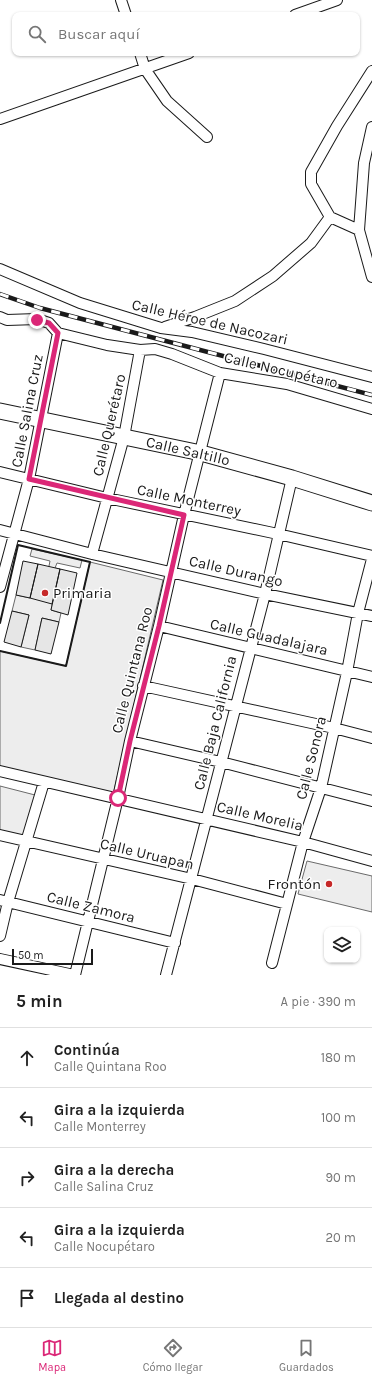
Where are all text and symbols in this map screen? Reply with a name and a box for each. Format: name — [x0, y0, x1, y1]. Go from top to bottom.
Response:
search box — [12, 12, 360, 56]
icon: search — [26, 23, 48, 45]
text: Buscar aquí — [58, 25, 140, 43]
street label: Calle Héroe de Nacozari — [130, 295, 290, 349]
route end — [28, 311, 46, 329]
street label: Calle Nocupétaro — [222, 348, 340, 392]
street label: Calle Salina Cruz — [7, 353, 47, 469]
street label: Calle Querétaro — [88, 372, 130, 478]
street label: Calle Saltillo — [144, 433, 232, 469]
street label: Calle Monterrey — [135, 480, 243, 520]
street label: Calle Durango — [187, 551, 285, 591]
place label: Primaria — [53, 584, 112, 602]
marker: Primaria — [40, 588, 50, 598]
street label: Calle Quintana Roo — [108, 605, 156, 735]
street label: Calle Guadalajara — [208, 615, 330, 659]
street label: Calle Baja California — [190, 654, 240, 792]
street label: Calle Sonora — [292, 714, 330, 802]
route start — [109, 789, 127, 807]
street label: Calle Morelia — [215, 797, 305, 835]
street label: Calle Uruapan — [98, 834, 196, 874]
place label: Frontón — [268, 875, 321, 893]
marker: Frontón — [324, 879, 334, 889]
street label: Calle Zamora — [45, 887, 137, 927]
map controls — [324, 927, 360, 963]
button: layers — [324, 927, 360, 963]
scale bar — [12, 947, 93, 966]
text: 50 m — [18, 949, 44, 962]
text: 5 min — [16, 991, 63, 1011]
text: A pie · 390 m — [281, 994, 356, 1009]
text: Continúa — [54, 1041, 120, 1059]
icon: ahead — [16, 1047, 38, 1069]
text: 180 m — [321, 1050, 356, 1065]
text: Calle Quintana Roo — [54, 1059, 167, 1074]
text: Gira a la izquierda — [54, 1101, 185, 1119]
icon: left — [16, 1107, 38, 1129]
text: 100 m — [321, 1110, 356, 1125]
text: Calle Monterrey — [54, 1119, 146, 1134]
text: Gira a la derecha — [54, 1161, 174, 1179]
icon: right — [16, 1167, 38, 1189]
text: 90 m — [325, 1170, 356, 1185]
text: Calle Salina Cruz — [54, 1179, 154, 1194]
text: Gira a la izquierda — [54, 1221, 185, 1239]
icon: left — [16, 1227, 38, 1249]
text: 20 m — [326, 1230, 356, 1245]
text: Calle Nocupétaro — [54, 1239, 155, 1254]
icon: arrive — [16, 1287, 38, 1309]
text: Llegada al destino — [54, 1289, 184, 1307]
tab: Mapa — [38, 1337, 66, 1374]
tab: Cómo llegar — [143, 1337, 202, 1374]
tab: Guardados — [279, 1337, 334, 1374]

